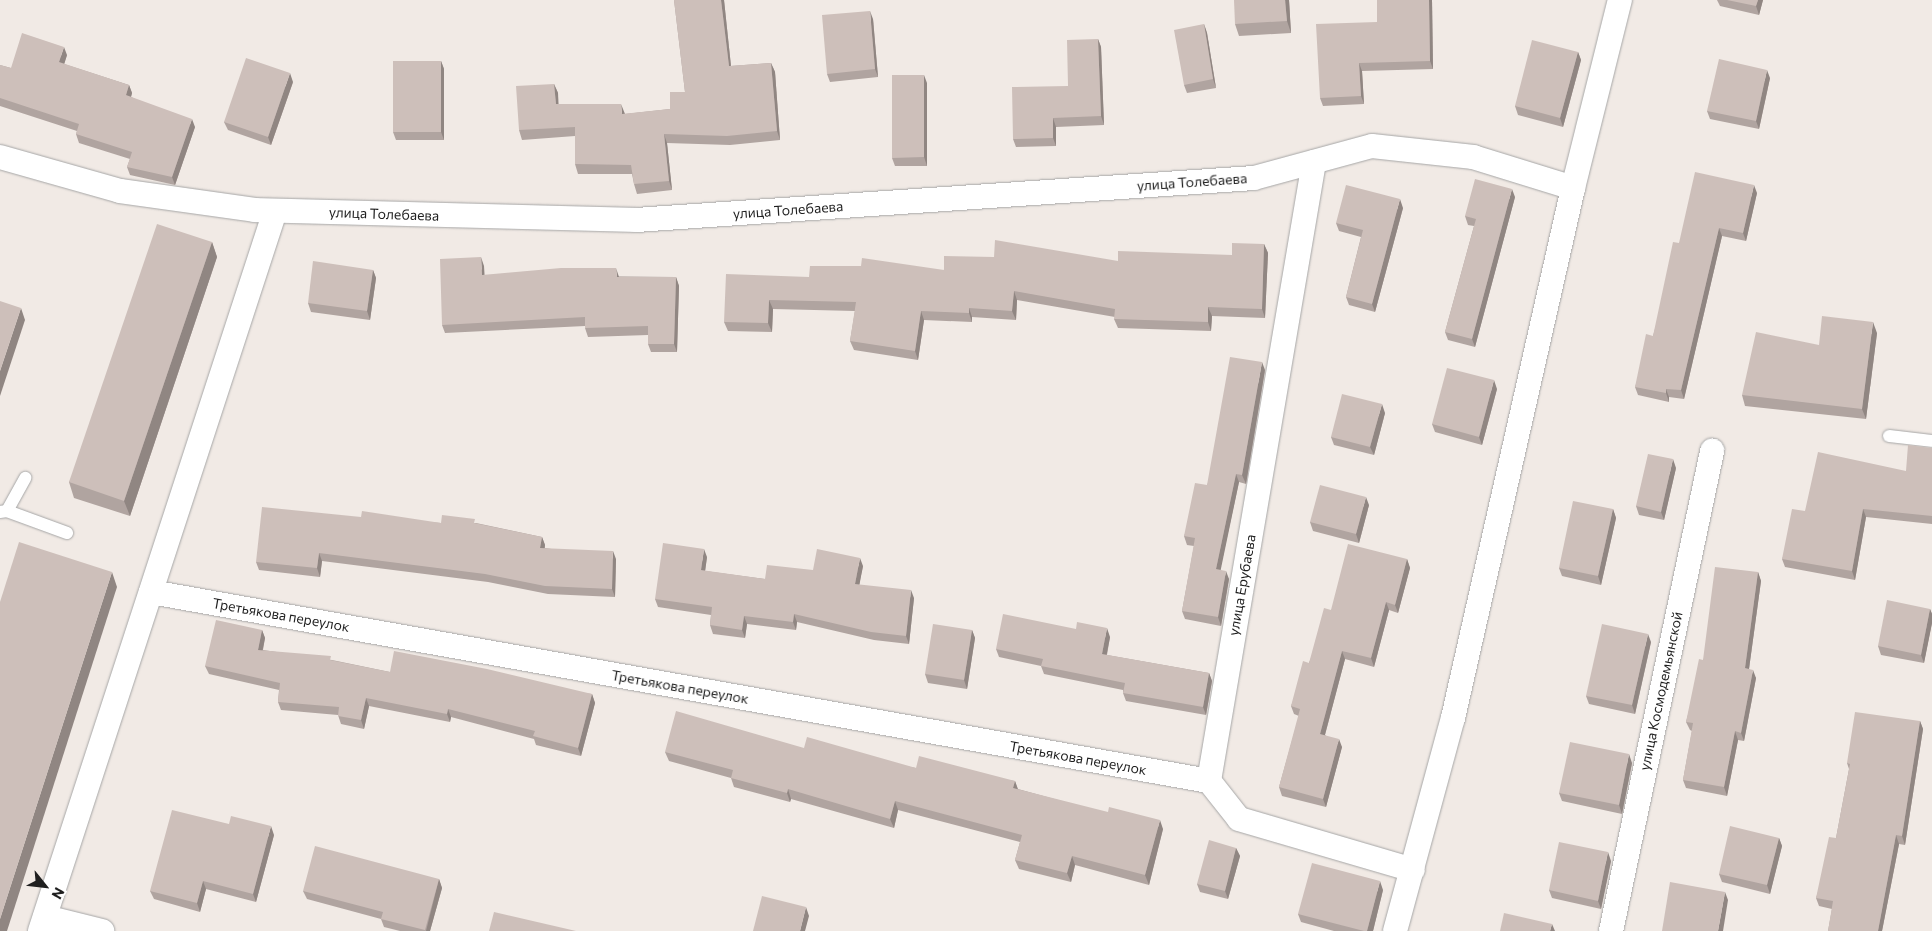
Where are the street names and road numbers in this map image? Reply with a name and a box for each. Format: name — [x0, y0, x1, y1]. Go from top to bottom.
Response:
street label: улица Толебаева — [1136, 170, 1248, 194]
street label: улица Толебаева — [732, 198, 844, 222]
street label: улица Толебаева — [329, 204, 439, 224]
street label: улица Ерубаева — [1225, 533, 1259, 637]
street label: Третьякова переулок — [211, 595, 351, 635]
street label: улица Космодемьянской — [1636, 610, 1686, 772]
street label: Третьякова переулок — [610, 667, 750, 707]
street label: Третьякова переулок — [1008, 738, 1148, 778]

